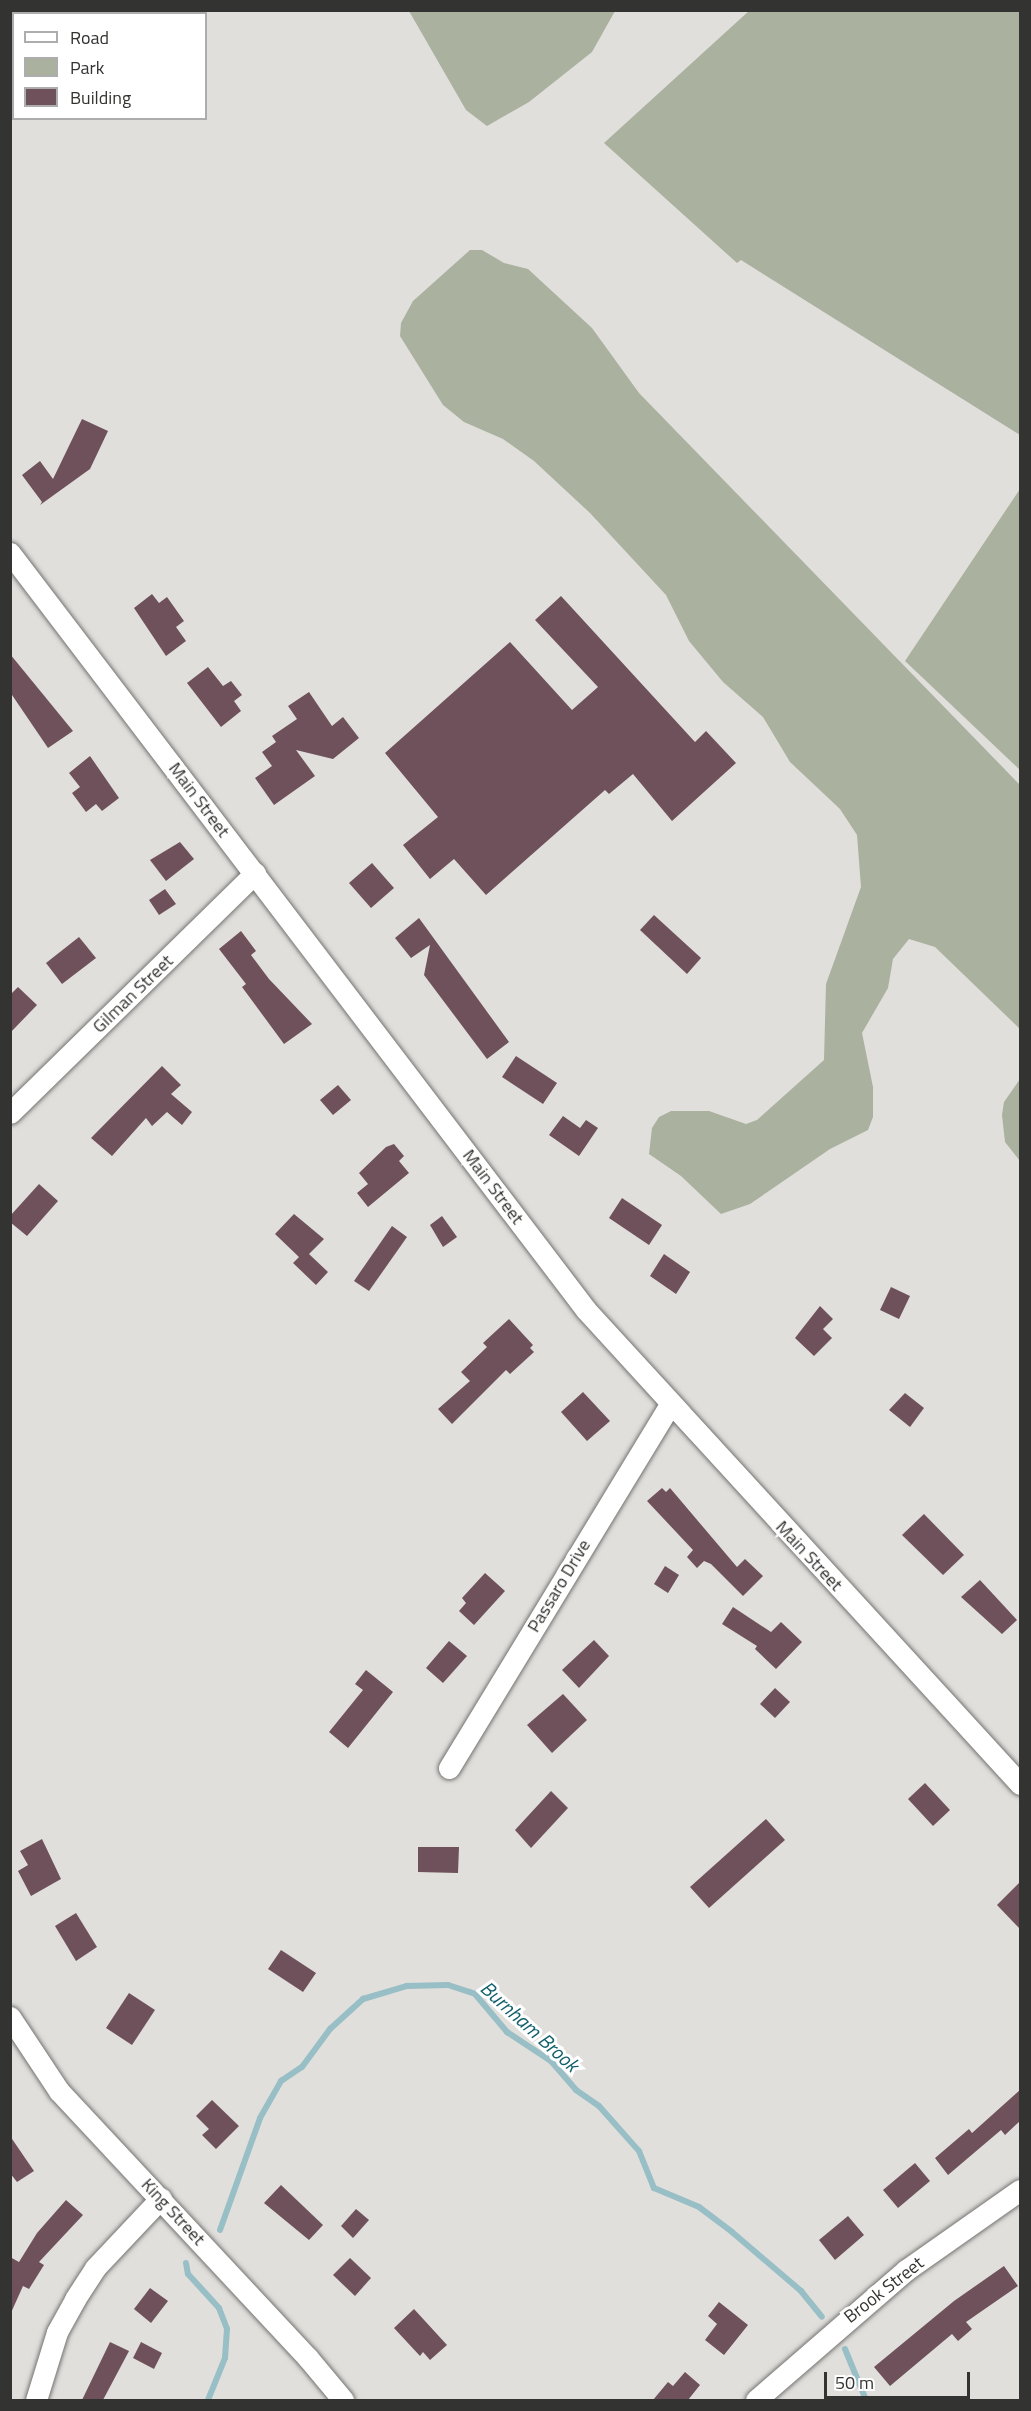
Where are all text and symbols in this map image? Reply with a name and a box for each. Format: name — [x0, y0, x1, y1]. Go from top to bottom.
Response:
legend — [12, 12, 207, 120]
text: Road — [70, 24, 109, 51]
text: Park — [70, 54, 104, 81]
text: Building — [70, 84, 131, 111]
street label: Main Street — [164, 758, 234, 842]
street label: Gilman Street — [88, 950, 178, 1038]
street label: Main Street — [458, 1145, 528, 1229]
street label: Main Street — [771, 1516, 847, 1596]
street label: Passaro Drive — [523, 1536, 595, 1636]
water label: Burnham Brook — [476, 1976, 584, 2076]
street label: King Street — [137, 2174, 209, 2250]
street label: Brook Street — [840, 2252, 928, 2328]
scale bar — [827, 2360, 972, 2398]
text: 50 m — [835, 2369, 874, 2396]

